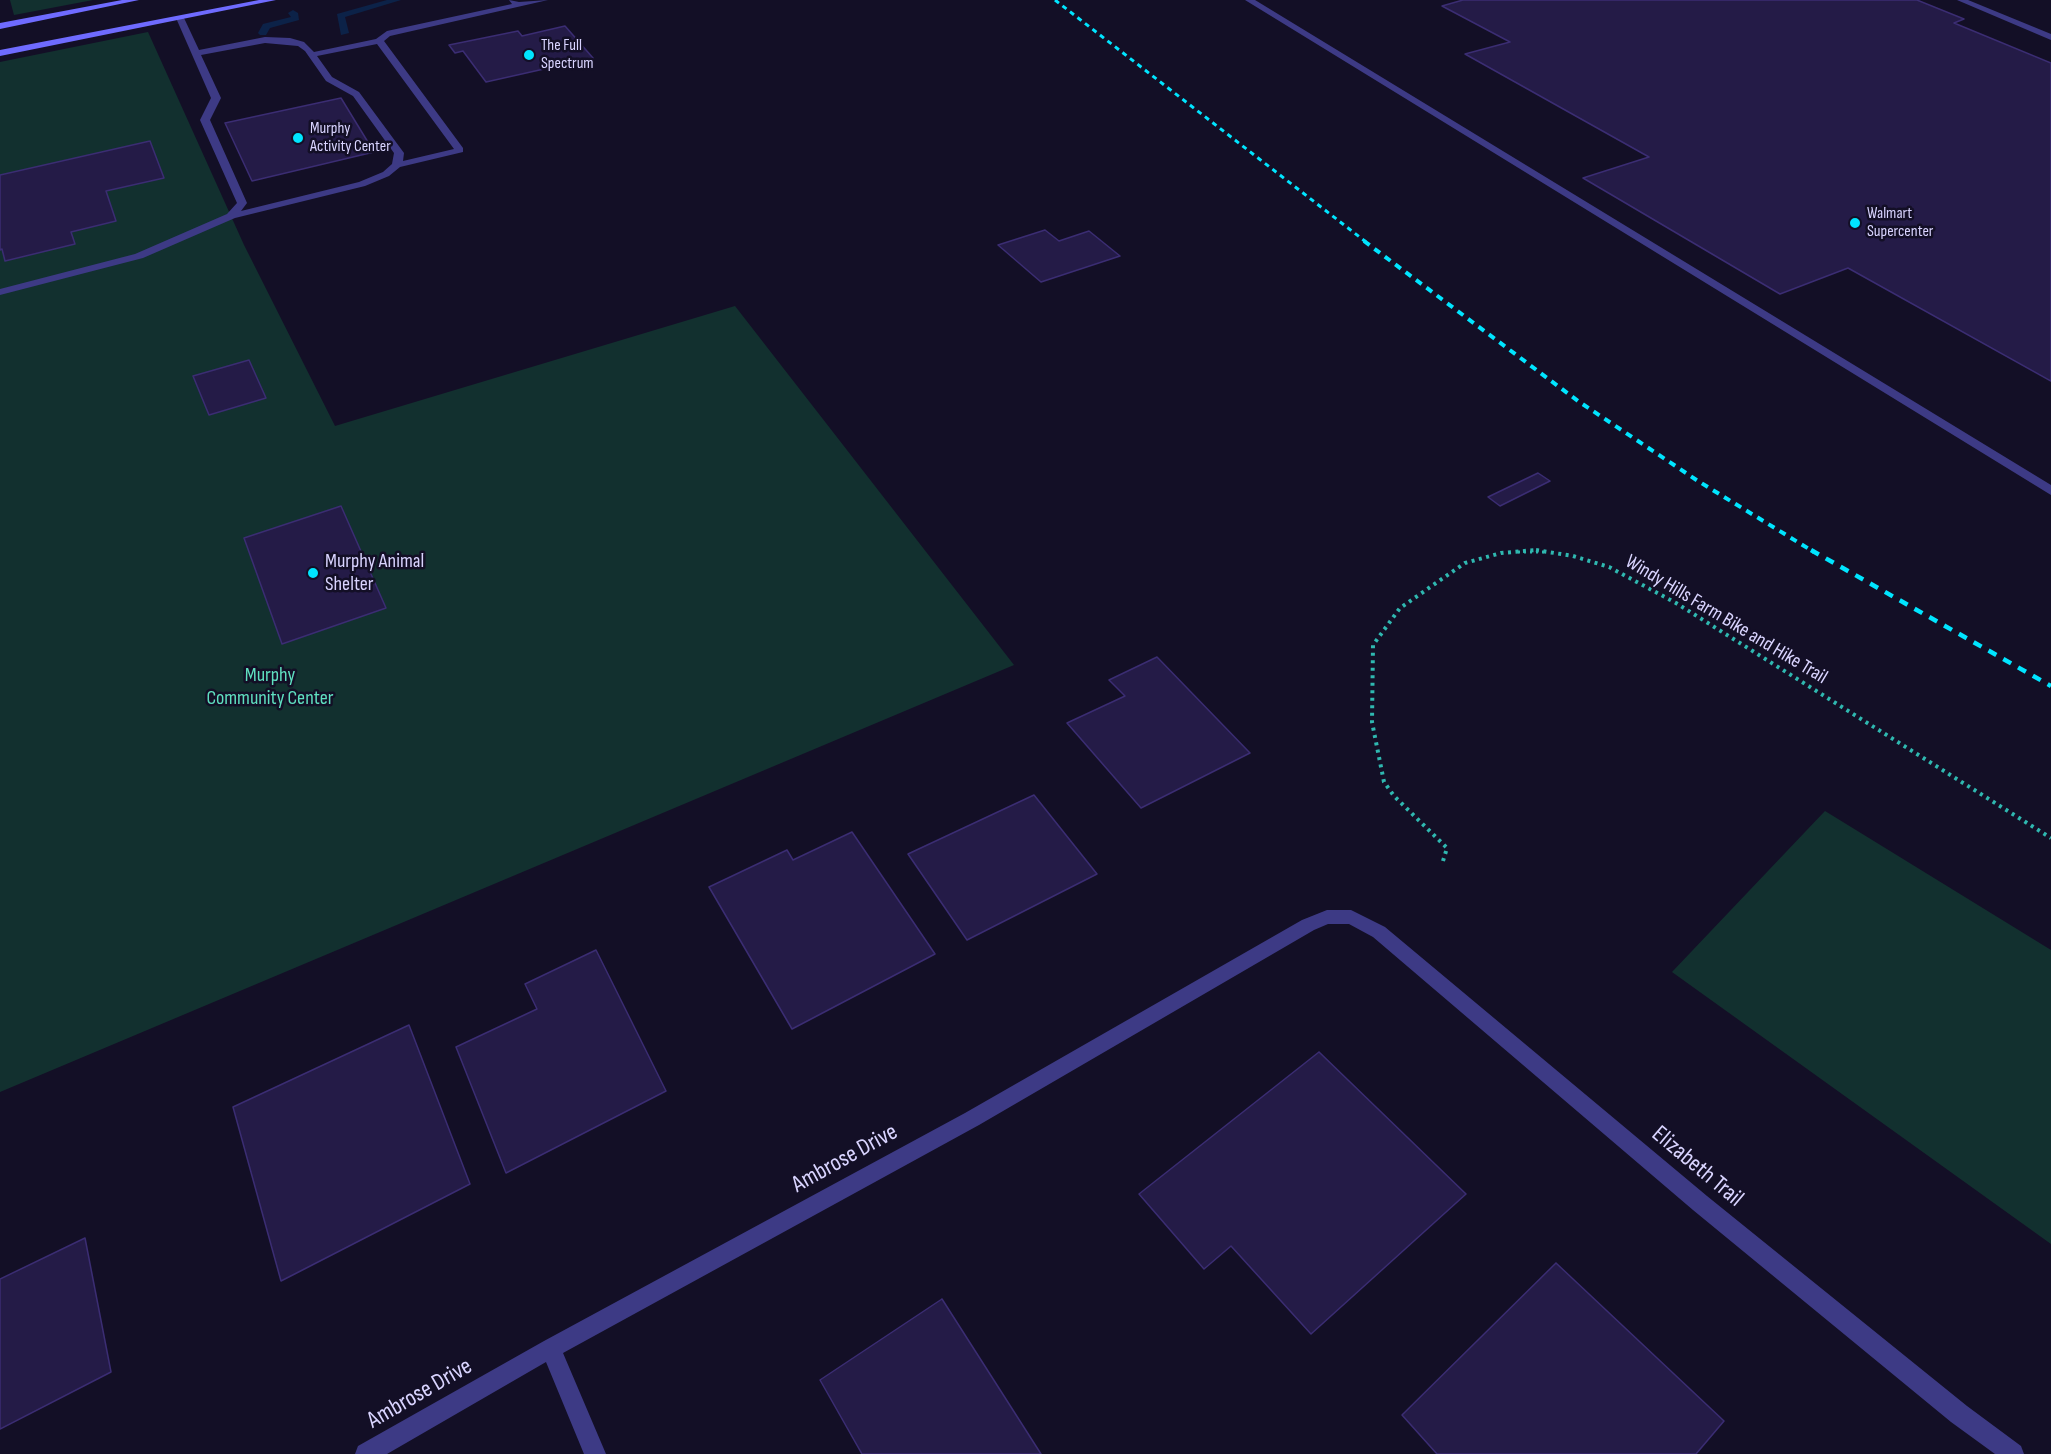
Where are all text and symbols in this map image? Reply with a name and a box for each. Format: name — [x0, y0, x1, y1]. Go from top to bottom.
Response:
place label: The Full Spectrum — [541, 36, 594, 74]
marker: The Full Spectrum — [522, 48, 536, 62]
place label: Murphy Activity Center — [310, 119, 391, 157]
marker: Murphy Activity Center — [291, 131, 305, 145]
place label: Walmart Supercenter — [1867, 204, 1933, 242]
marker: Walmart Supercenter — [1848, 216, 1862, 230]
place label: Murphy Animal Shelter — [325, 550, 424, 597]
street label: Windy Hills Farm Bike and Hike Trail — [1621, 550, 1831, 690]
marker: Murphy Animal Shelter — [306, 566, 320, 580]
park label: Murphy Community Center — [206, 664, 334, 711]
street label: Ambrose Drive — [787, 1118, 903, 1200]
street label: Elizabeth Trail — [1645, 1120, 1749, 1214]
street label: Ambrose Drive — [362, 1352, 478, 1436]

